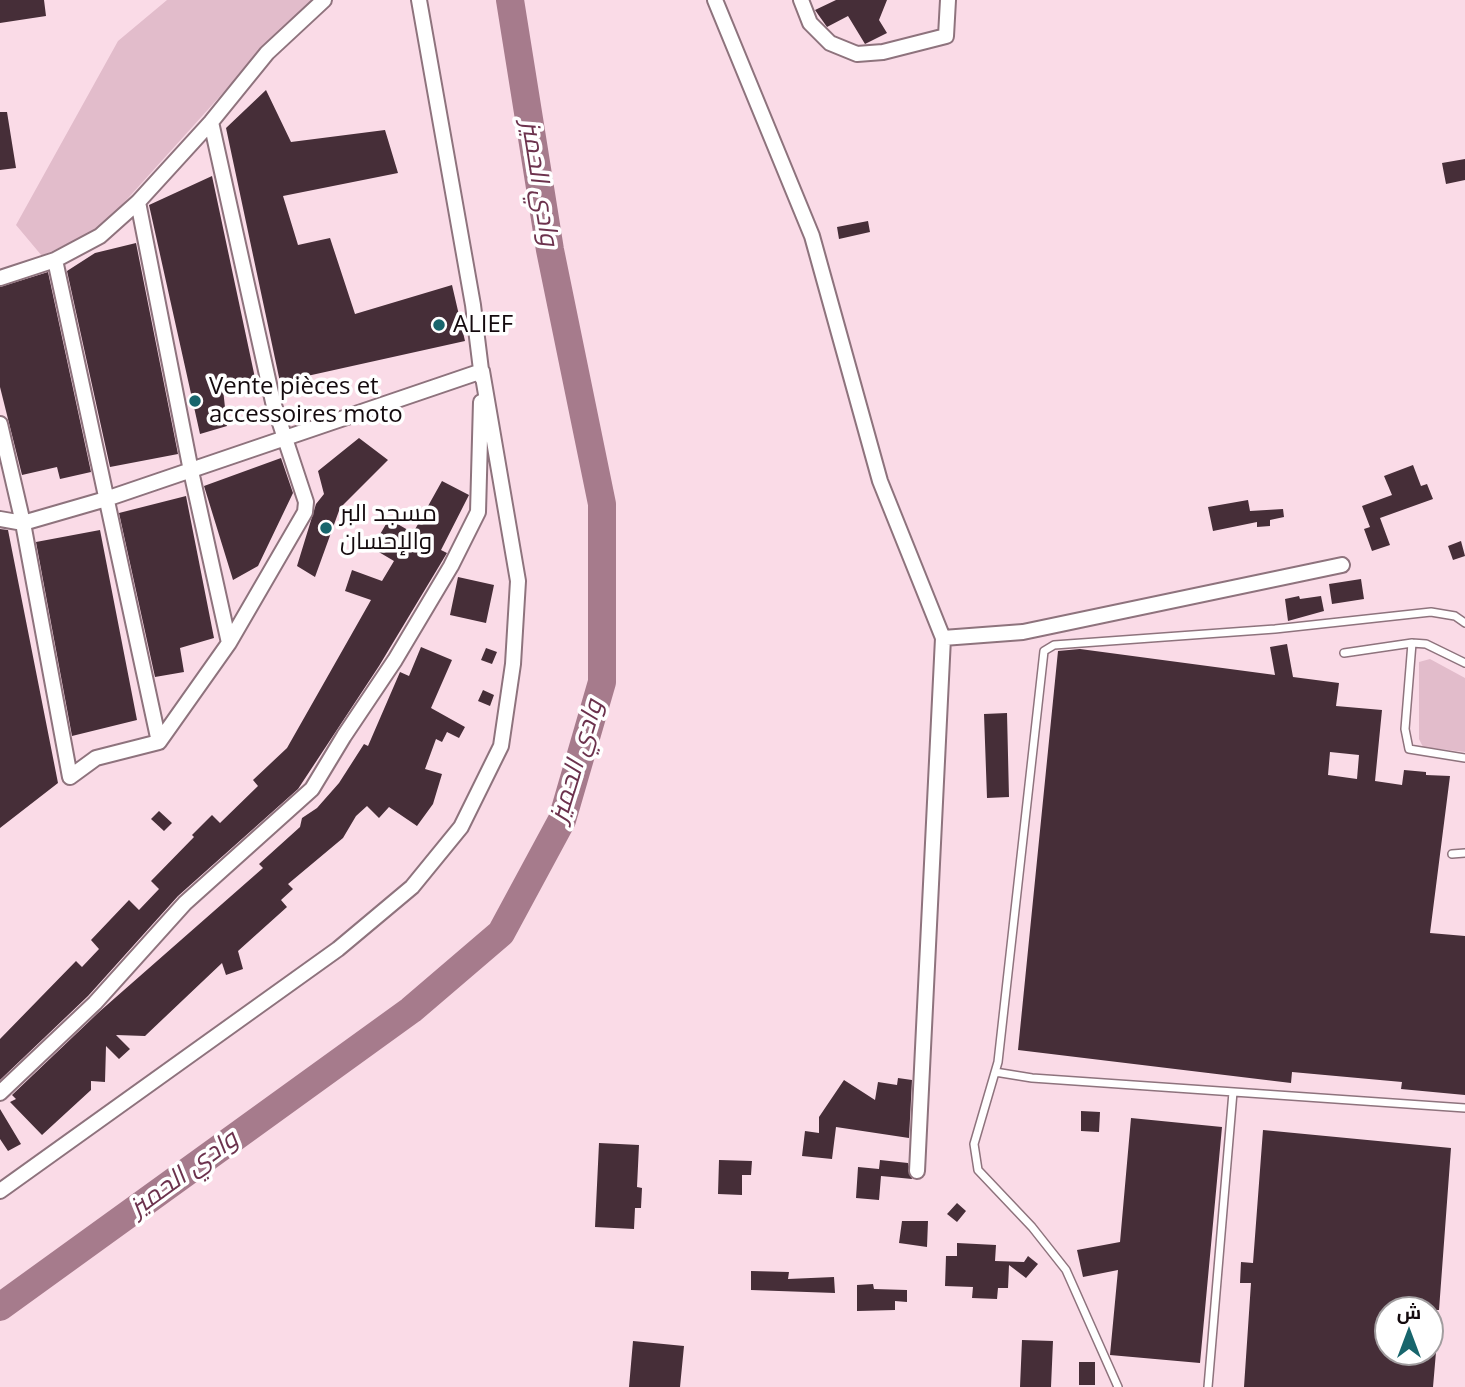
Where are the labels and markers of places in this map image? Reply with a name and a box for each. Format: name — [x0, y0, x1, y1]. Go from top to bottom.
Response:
place label: ALIEF — [453, 311, 513, 339]
marker: ALIEF — [431, 317, 447, 333]
place label: Vente pièces et accessoires moto — [209, 373, 403, 429]
marker: Vente pièces et accessoires moto — [187, 393, 203, 409]
place label: مسجد البر والإحسان — [340, 500, 437, 556]
marker: مسجد البر والإحسان — [318, 520, 334, 536]

